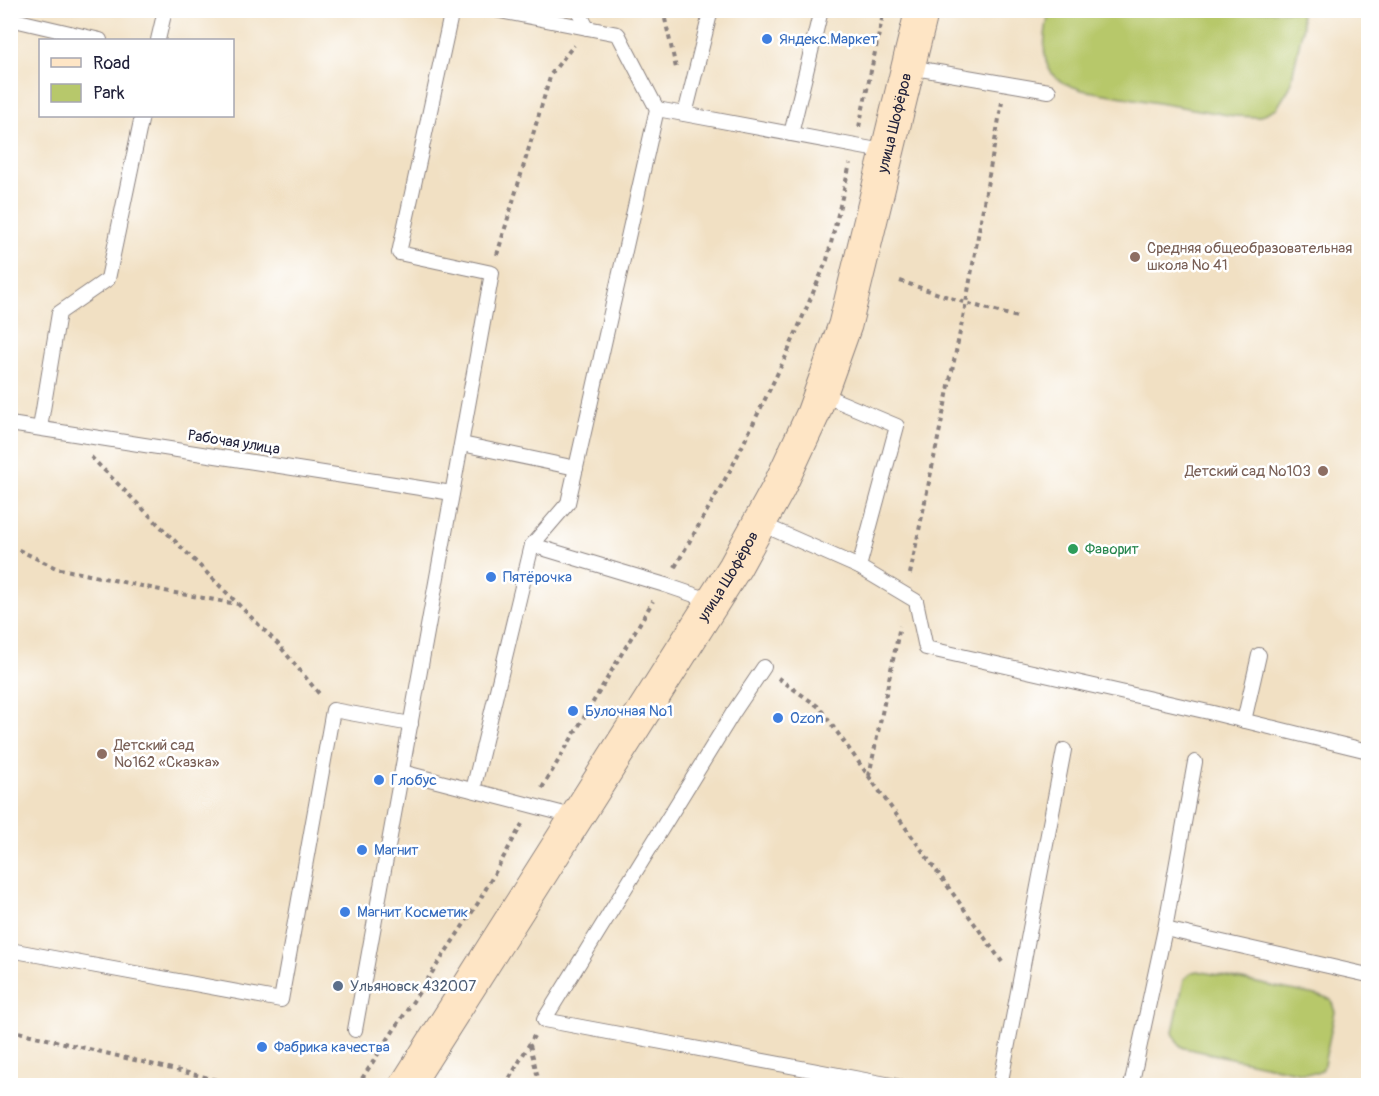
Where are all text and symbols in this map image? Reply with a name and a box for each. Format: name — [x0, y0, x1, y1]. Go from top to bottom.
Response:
place label: Яндекс.Маркет — [779, 30, 878, 49]
marker: Яндекс.Маркет — [760, 32, 774, 46]
legend — [39, 39, 234, 117]
text: Road — [93, 52, 130, 75]
street label: улица Шофёров — [873, 71, 916, 176]
text: Park — [93, 82, 125, 105]
place label: Средняя общеобразовательная школа № 41 — [1147, 239, 1352, 275]
marker: Средняя общеобразовательная школа № 41 — [1128, 250, 1142, 264]
street label: Рабочая улица — [187, 426, 281, 459]
place label: Детский сад №103 — [1184, 462, 1311, 481]
marker: Детский сад №103 — [1316, 464, 1330, 478]
street label: улица Шофёров — [693, 528, 763, 626]
place label: Фаворит — [1085, 540, 1139, 559]
marker: Фаворит — [1066, 542, 1080, 556]
place label: Пятёрочка — [503, 568, 572, 587]
marker: Пятёрочка — [484, 570, 498, 584]
place label: Булочная №1 — [585, 702, 673, 721]
marker: Булочная №1 — [566, 704, 580, 718]
place label: Ozon — [790, 709, 824, 728]
marker: Ozon — [771, 711, 785, 725]
place label: Детский сад №162 «Сказка» — [113, 736, 220, 772]
marker: Детский сад №162 «Сказка» — [95, 747, 109, 761]
place label: Глобус — [391, 771, 437, 790]
marker: Глобус — [372, 773, 386, 787]
place label: Магнит — [374, 841, 419, 860]
marker: Магнит — [355, 843, 369, 857]
place label: Магнит Косметик — [357, 903, 469, 922]
marker: Магнит Косметик — [338, 905, 352, 919]
place label: Ульяновск 432007 — [350, 977, 476, 996]
marker: Ульяновск 432007 — [331, 979, 345, 993]
place label: Фабрика качества — [274, 1038, 390, 1057]
marker: Фабрика качества — [255, 1040, 269, 1054]

